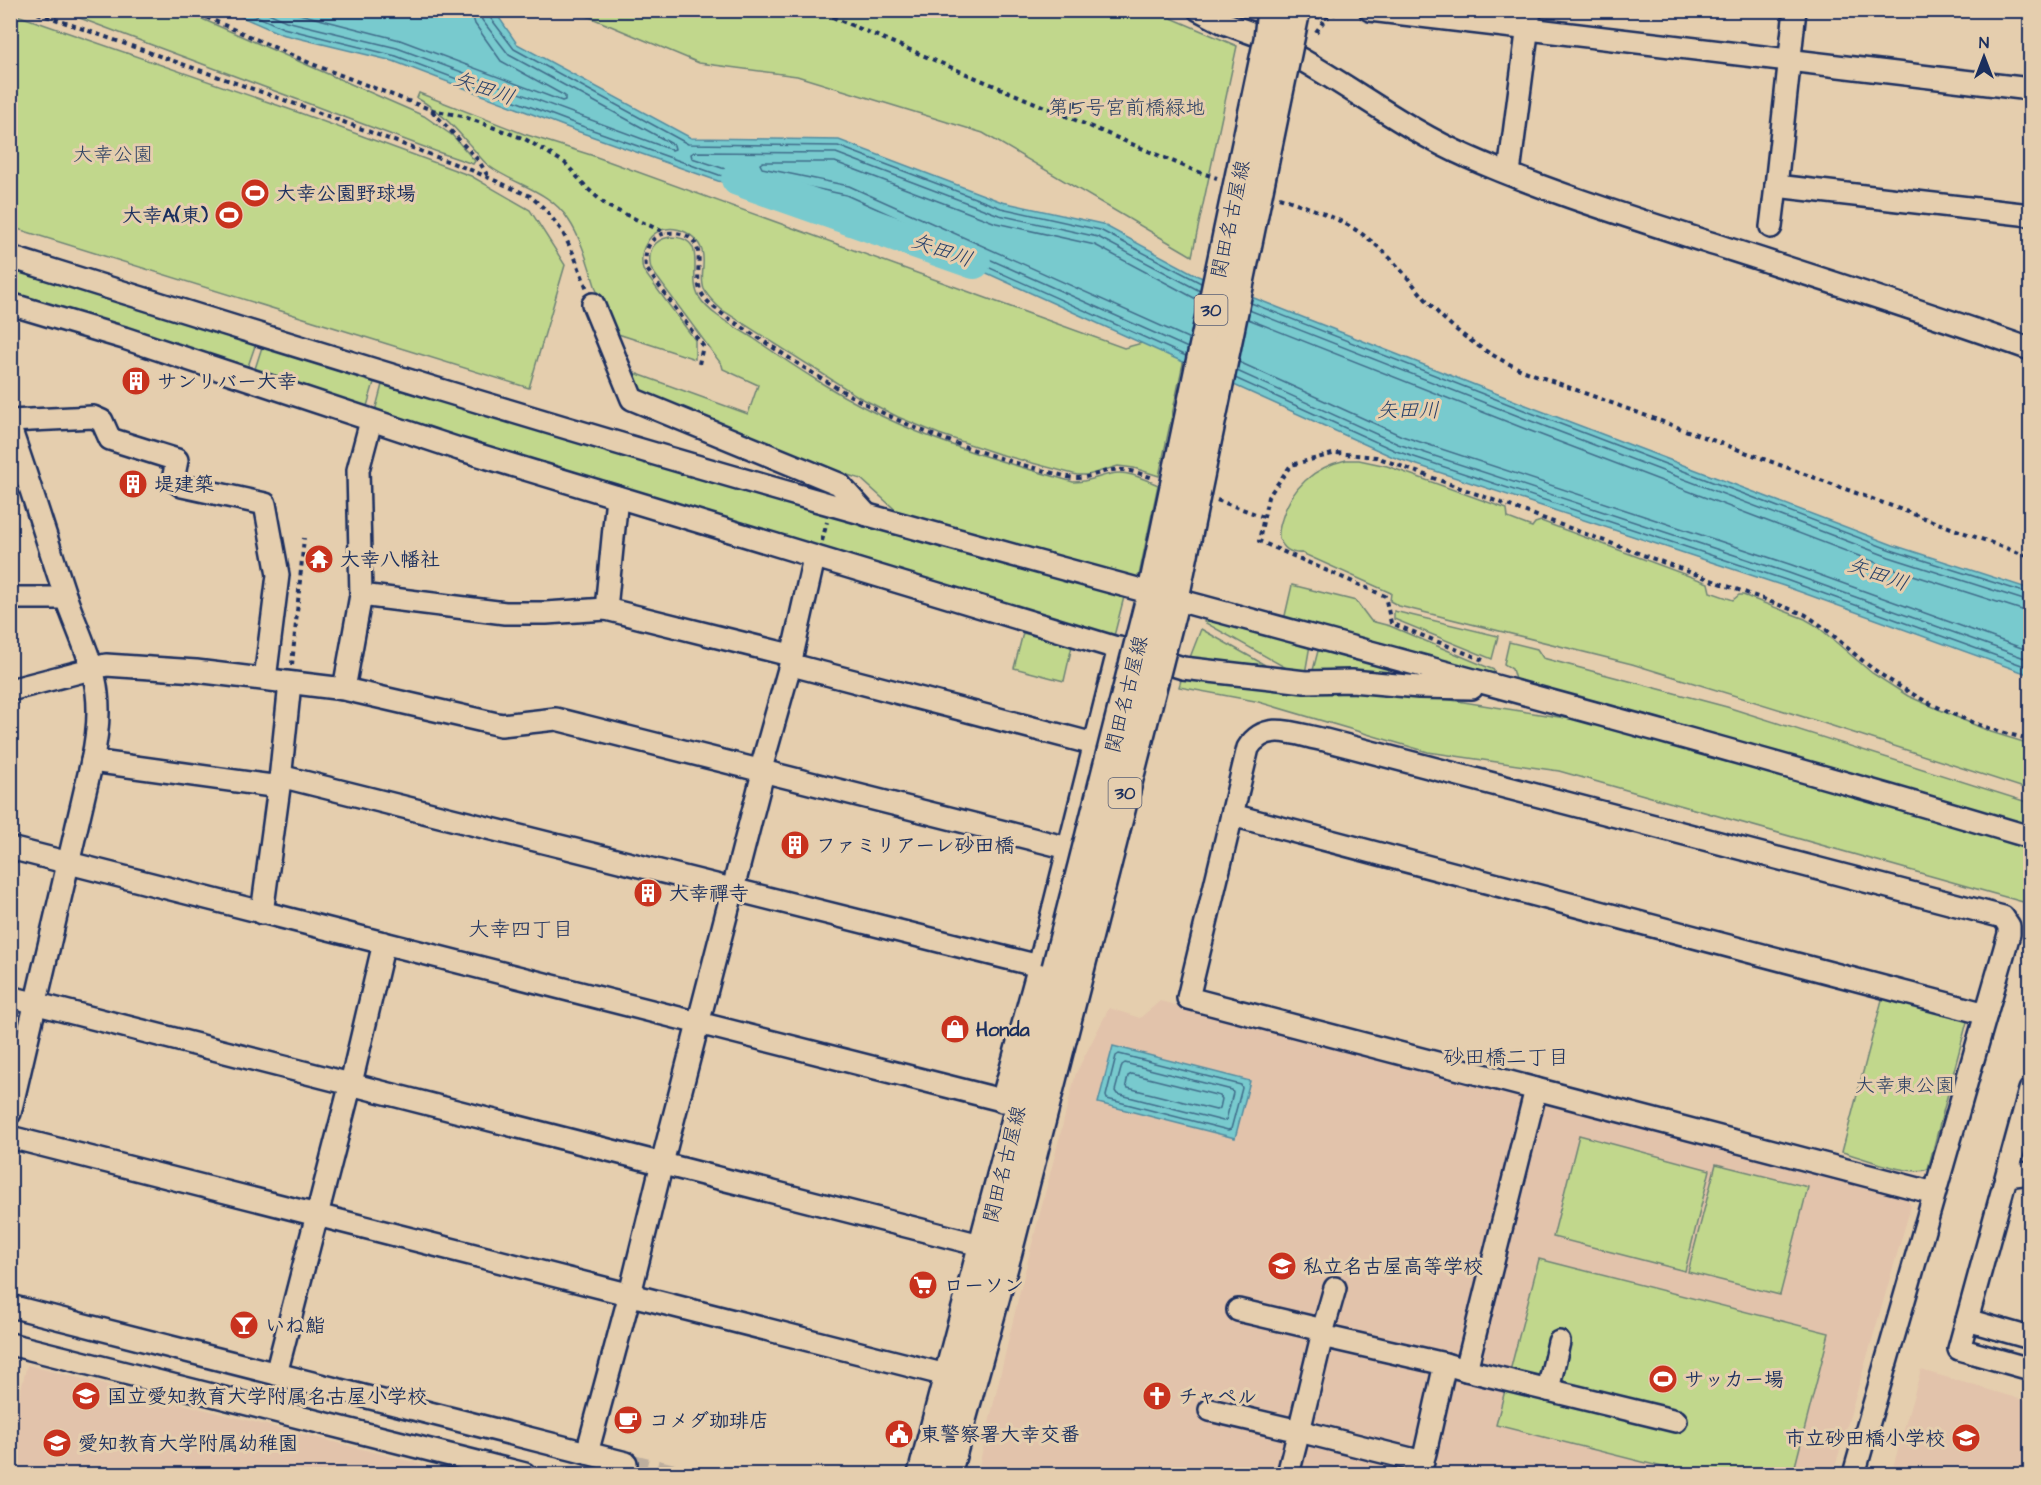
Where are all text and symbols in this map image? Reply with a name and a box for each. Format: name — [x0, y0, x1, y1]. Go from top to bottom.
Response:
north arrow — [1954, 27, 2014, 87]
text: N — [1979, 32, 1989, 54]
water label: 矢田川 — [449, 65, 518, 112]
park label: 第15号宮前橋緑地 — [1049, 94, 1205, 122]
park label: 大幸公園 — [73, 141, 153, 169]
street label: 関田名古屋線 — [1205, 158, 1257, 281]
sports icon: 大幸公園野球場 — [239, 177, 271, 209]
place label: 大幸公園野球場 — [276, 180, 416, 208]
sports icon: 大幸A(東) — [213, 199, 245, 231]
place label: 大幸A(東) — [122, 202, 208, 230]
water label: 矢田川 — [907, 227, 976, 274]
road number: 30 — [1194, 295, 1228, 325]
building icon: サンリバー大幸 — [120, 365, 152, 397]
place label: サンリバー大幸 — [157, 368, 297, 396]
water label: 矢田川 — [1377, 396, 1440, 425]
building icon: 堤建築 — [117, 468, 149, 500]
place label: 堤建築 — [154, 471, 214, 499]
temple icon: 大幸八幡社 — [303, 543, 335, 575]
place label: 大幸八幡社 — [340, 546, 440, 574]
water label: 矢田川 — [1843, 551, 1912, 598]
street label: 関田名古屋線 — [1099, 633, 1155, 756]
road number: 30 — [1108, 778, 1142, 808]
building icon: ファミリアーレ砂田橋 — [779, 829, 811, 861]
place label: ファミリアーレ砂田橋 — [816, 832, 1014, 860]
building icon: 大幸禪寺 — [632, 877, 664, 909]
place label: 大幸禪寺 — [669, 880, 749, 908]
district label: 大幸四丁目 — [469, 915, 574, 944]
shop icon: Honda — [939, 1013, 971, 1045]
place label: Honda — [976, 1016, 1031, 1044]
district label: 砂田橋二丁目 — [1443, 1043, 1569, 1072]
park label: 大幸東公園 — [1855, 1072, 1955, 1100]
street label: 関田名古屋線 — [977, 1103, 1033, 1226]
school or university icon: 私立名古屋高等学校 — [1266, 1250, 1298, 1282]
place label: 私立名古屋高等学校 — [1303, 1253, 1483, 1281]
supermarket icon: ローソン — [907, 1269, 939, 1301]
place label: ローソン — [944, 1272, 1024, 1300]
bar icon: いね鮨 — [228, 1309, 260, 1341]
place label: いね鮨 — [265, 1312, 325, 1340]
sports icon: サッカー場 — [1647, 1363, 1679, 1395]
place label: サッカー場 — [1684, 1366, 1784, 1394]
school or university icon: 国立愛知教育大学附属名古屋小学校 — [70, 1380, 102, 1412]
church icon: チャペル — [1141, 1380, 1173, 1412]
place label: 国立愛知教育大学附属名古屋小学校 — [107, 1383, 427, 1411]
place label: チャペル — [1178, 1383, 1257, 1411]
cafe icon: コメダ珈琲店 — [612, 1404, 644, 1436]
place label: コメダ珈琲店 — [649, 1407, 769, 1435]
public building icon: 東警察署大幸交番 — [883, 1418, 915, 1450]
place label: 東警察署大幸交番 — [920, 1421, 1080, 1449]
school or university icon: 市立砂田橋小学校 — [1950, 1422, 1982, 1454]
place label: 市立砂田橋小学校 — [1785, 1425, 1945, 1453]
school or university icon: 愛知教育大学附属幼稚園 — [41, 1427, 73, 1459]
place label: 愛知教育大学附属幼稚園 — [78, 1430, 298, 1458]

